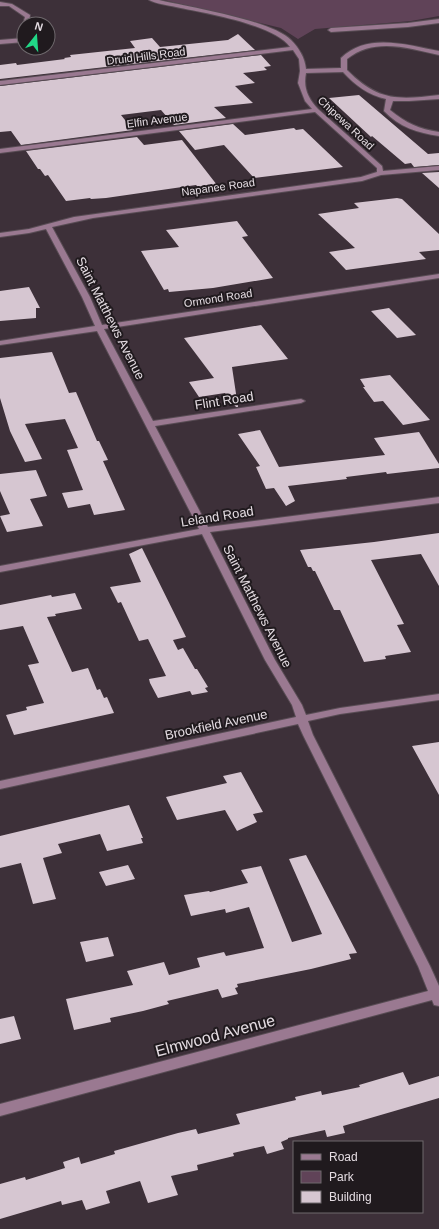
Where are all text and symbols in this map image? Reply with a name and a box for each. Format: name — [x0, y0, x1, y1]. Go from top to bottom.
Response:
north arrow — [16, 16, 56, 56]
text: N — [33, 20, 45, 33]
street label: Druid Hills Road — [106, 45, 186, 67]
street label: Chipewa Road — [316, 94, 376, 152]
street label: Elfin Avenue — [126, 110, 188, 130]
street label: Napanee Road — [181, 176, 255, 198]
street label: Saint Matthews Avenue — [73, 254, 148, 382]
street label: Ormond Road — [183, 287, 253, 309]
street label: Flint Road — [194, 388, 255, 413]
street label: Leland Road — [179, 503, 255, 530]
street label: Saint Matthews Avenue — [220, 542, 295, 670]
street label: Brookfield Avenue — [163, 706, 269, 743]
street label: Elmwood Avenue — [153, 1011, 277, 1060]
legend — [293, 1141, 423, 1213]
text: Road — [329, 1150, 358, 1164]
text: Park — [329, 1170, 355, 1184]
text: Building — [329, 1190, 372, 1204]

